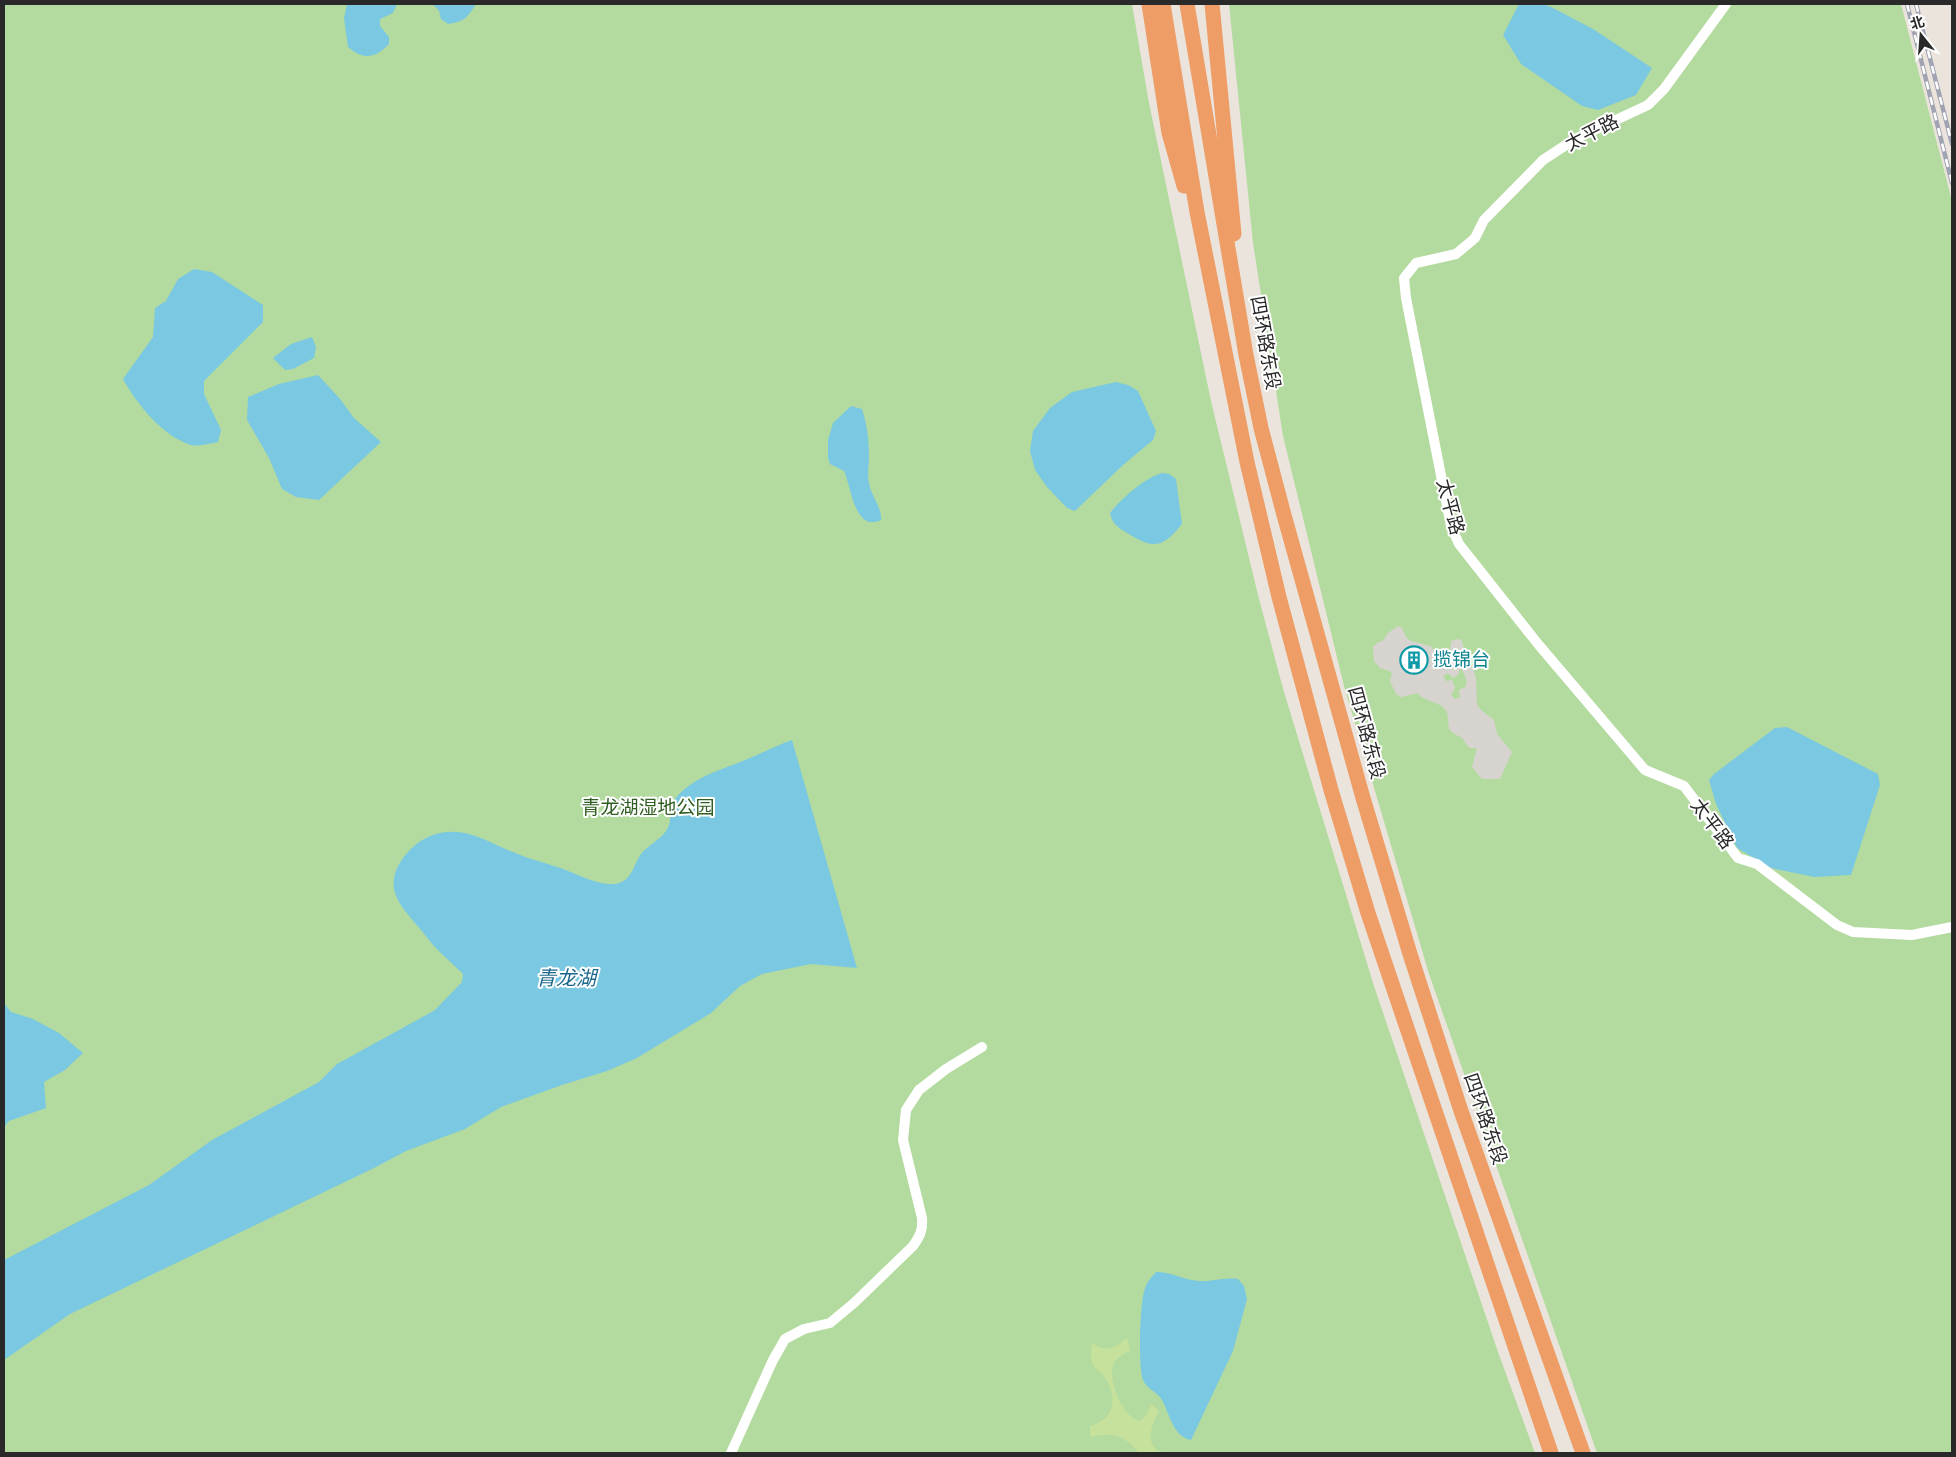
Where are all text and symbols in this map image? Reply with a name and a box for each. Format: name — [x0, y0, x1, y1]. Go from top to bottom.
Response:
north arrow — [1896, 10, 1946, 60]
text: 北 — [1908, 13, 1927, 33]
street label: 太平路 — [1561, 109, 1623, 157]
street label: 四环路东段 — [1245, 294, 1285, 392]
street label: 太平路 — [1431, 476, 1469, 538]
building icon: 揽锦台 — [1399, 645, 1429, 675]
place label: 揽锦台 — [1433, 648, 1490, 672]
street label: 四环路东段 — [1342, 684, 1390, 782]
street label: 太平路 — [1685, 794, 1739, 854]
park label: 青龙湖湿地公园 — [581, 796, 715, 820]
water label: 青龙湖 — [536, 966, 599, 991]
street label: 四环路东段 — [1458, 1070, 1512, 1168]

